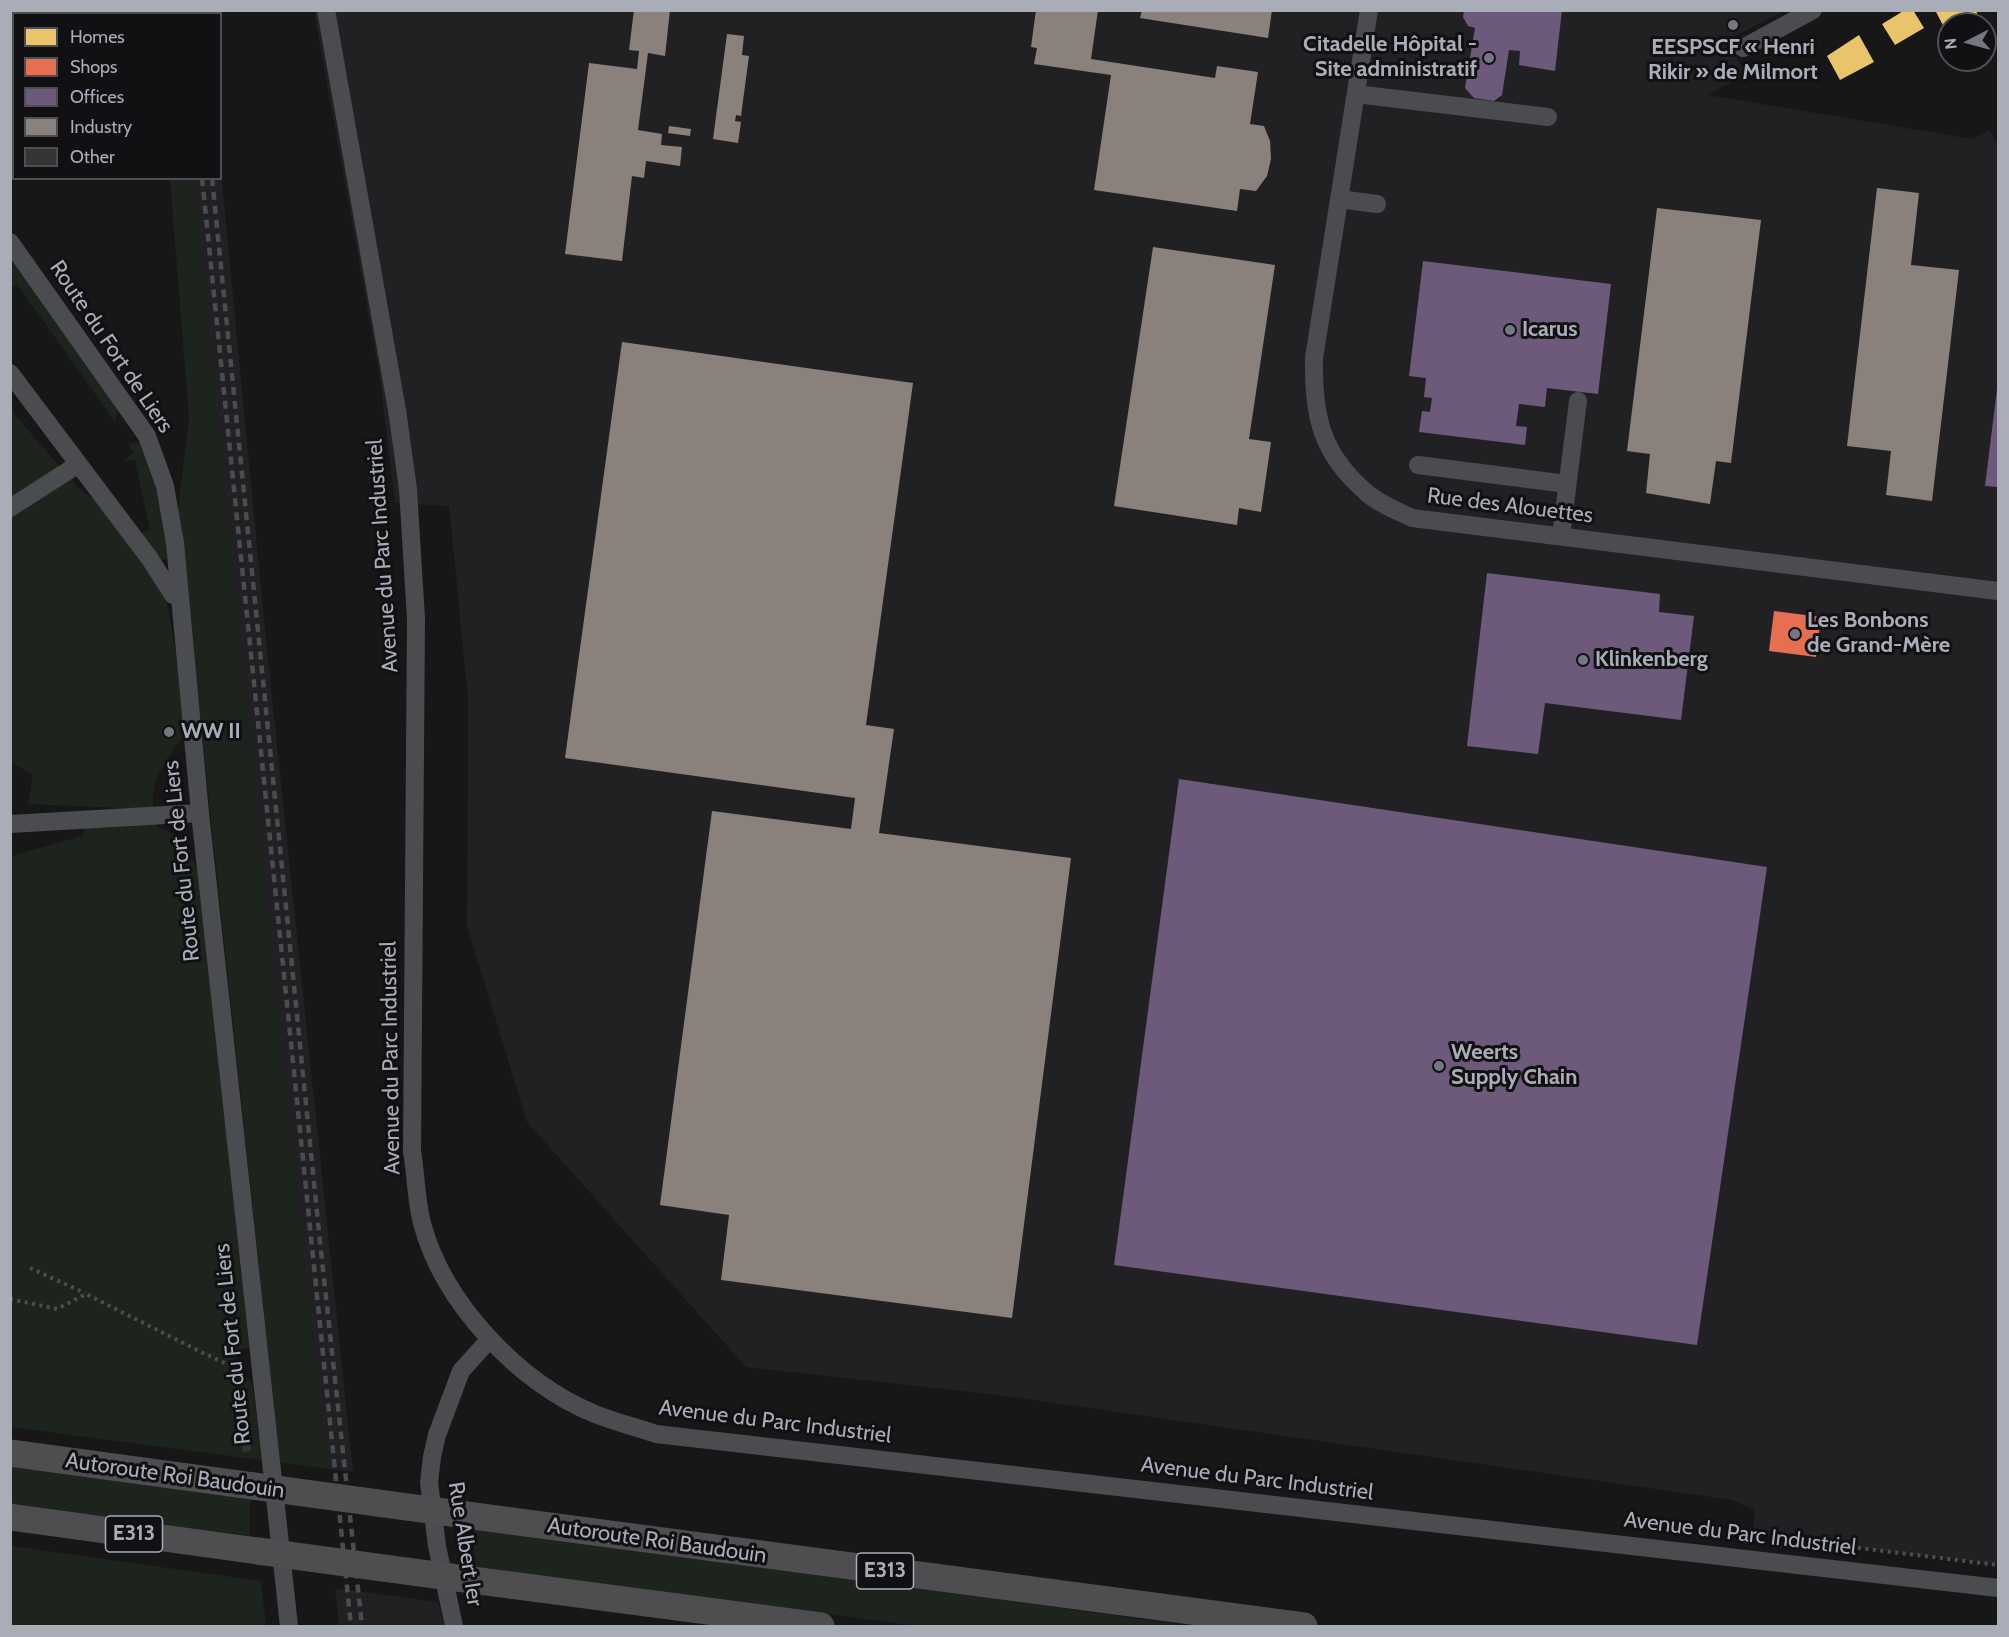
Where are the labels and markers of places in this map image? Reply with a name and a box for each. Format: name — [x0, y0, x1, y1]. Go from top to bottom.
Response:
marker: EESPSCF « Henri Rikir » de Milmort — [1726, 18, 1740, 32]
place label: Citadelle Hôpital - Site administratif — [1303, 32, 1477, 84]
place label: EESPSCF « Henri Rikir » de Milmort — [1648, 35, 1818, 86]
marker: Citadelle Hôpital - Site administratif — [1482, 51, 1496, 65]
place label: Icarus — [1522, 317, 1578, 343]
marker: Icarus — [1503, 323, 1517, 337]
place label: Les Bonbons de Grand-Mère — [1807, 608, 1950, 660]
marker: Les Bonbons de Grand-Mère — [1788, 627, 1802, 641]
place label: Klinkenberg — [1595, 647, 1708, 673]
marker: Klinkenberg — [1576, 653, 1590, 667]
place label: WW II — [181, 719, 241, 745]
marker: WW II — [162, 725, 176, 739]
place label: Weerts Supply Chain — [1451, 1040, 1577, 1092]
marker: Weerts Supply Chain — [1432, 1059, 1446, 1073]

